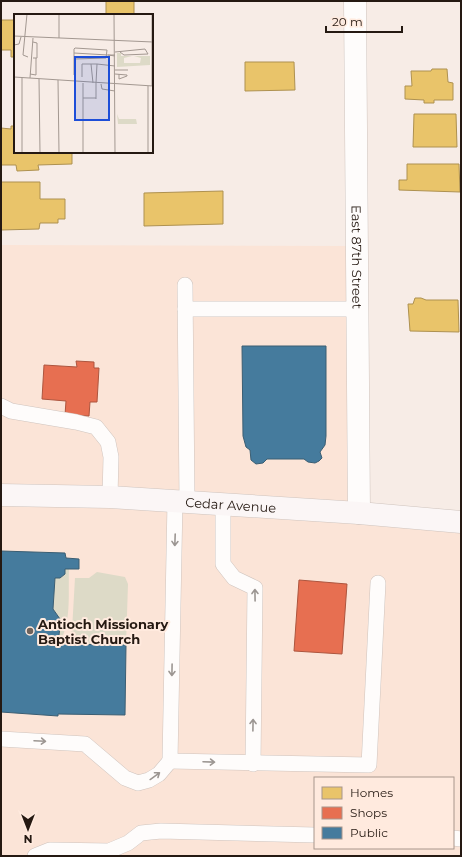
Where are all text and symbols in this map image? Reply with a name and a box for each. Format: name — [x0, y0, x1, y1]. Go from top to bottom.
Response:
scale bar — [326, 8, 402, 34]
inset map — [14, 14, 153, 153]
text: 20 m — [332, 14, 363, 29]
street label: East 87th Street — [349, 205, 365, 309]
street label: Cedar Avenue — [185, 494, 277, 516]
one-way arrow — [171, 533, 178, 546]
one-way arrow — [251, 589, 259, 602]
place label: Antioch Missionary Baptist Church — [37, 616, 168, 647]
marker: Antioch Missionary Baptist Church — [25, 626, 35, 636]
one-way arrow — [168, 663, 176, 676]
one-way arrow — [249, 719, 257, 732]
one-way arrow — [33, 737, 46, 745]
one-way arrow — [202, 758, 215, 766]
one-way arrow — [149, 772, 160, 780]
legend — [314, 777, 454, 849]
text: Homes — [350, 785, 393, 800]
text: Shops — [350, 805, 387, 820]
north arrow — [8, 809, 48, 849]
text: Public — [350, 825, 388, 840]
text: N — [24, 832, 32, 846]

